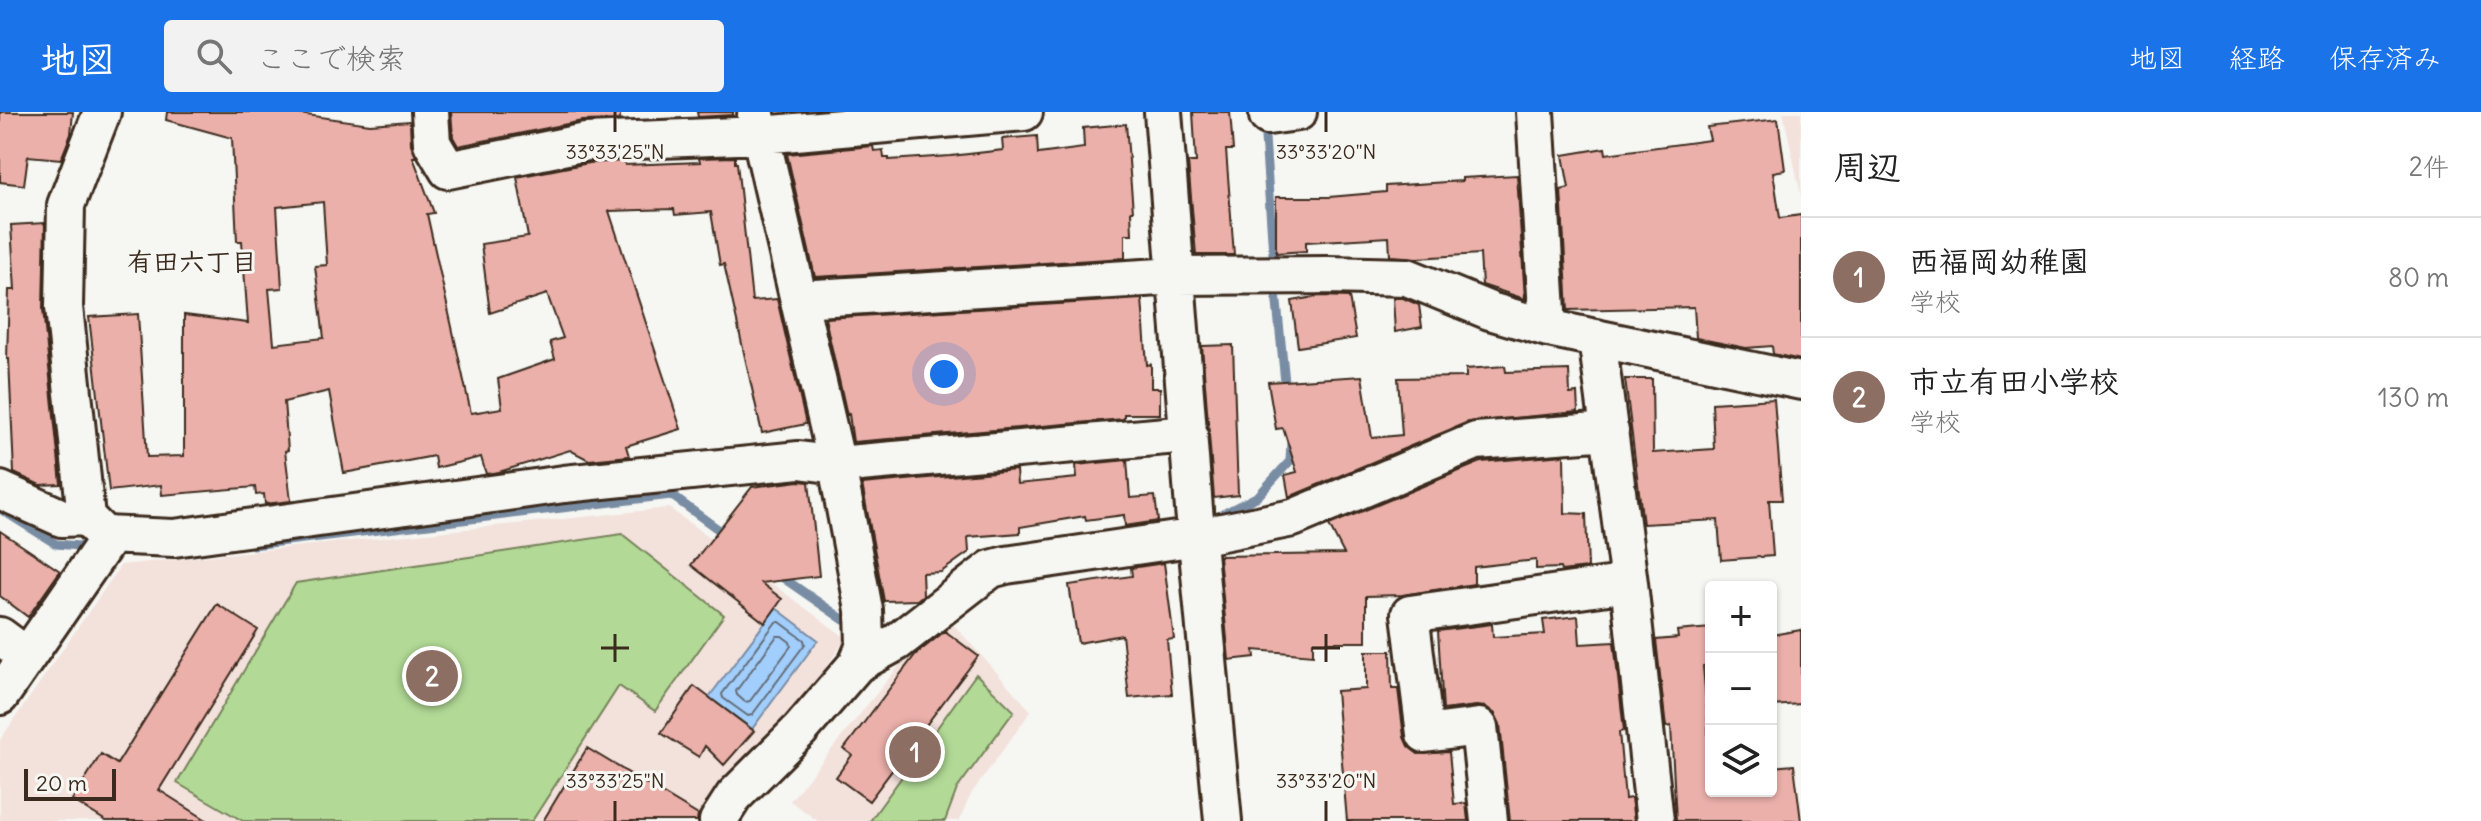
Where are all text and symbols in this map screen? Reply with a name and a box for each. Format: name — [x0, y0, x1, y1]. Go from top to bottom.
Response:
search box — [164, 20, 724, 92]
icon: search — [192, 34, 236, 78]
text: 地図 — [40, 36, 116, 83]
text: ここで検索 — [256, 39, 406, 77]
text: 地図 — [2129, 40, 2185, 76]
text: 経路 — [2229, 40, 2285, 76]
text: 保存済み — [2329, 40, 2441, 76]
text: 33°33'25"N — [565, 139, 665, 164]
text: 33°33'20"N — [1276, 139, 1376, 164]
text: 周辺 — [1833, 145, 1901, 188]
text: 2件 — [2409, 150, 2449, 183]
text: 西福岡幼稚園 — [1909, 242, 2089, 280]
district label: 有田六丁目 — [127, 245, 257, 278]
text: 1 — [1854, 261, 1864, 294]
text: 80 m — [2388, 261, 2449, 294]
text: 学校 — [1909, 285, 1961, 318]
your location — [924, 354, 964, 394]
text: 市立有田小学校 — [1909, 362, 2119, 400]
text: 2 — [1852, 381, 1866, 414]
text: 130 m — [2378, 381, 2449, 414]
text: 学校 — [1909, 405, 1961, 438]
map controls — [1705, 581, 1777, 797]
button: + — [1705, 581, 1777, 653]
pin: 2 — [406, 646, 458, 706]
button: − — [1705, 653, 1777, 725]
pin: 1 — [889, 722, 941, 782]
button: layers — [1705, 725, 1777, 797]
scale bar — [24, 765, 116, 801]
text: 33°33'25"N — [565, 768, 665, 793]
text: 33°33'20"N — [1276, 768, 1376, 793]
text: 20 m — [36, 769, 87, 797]

